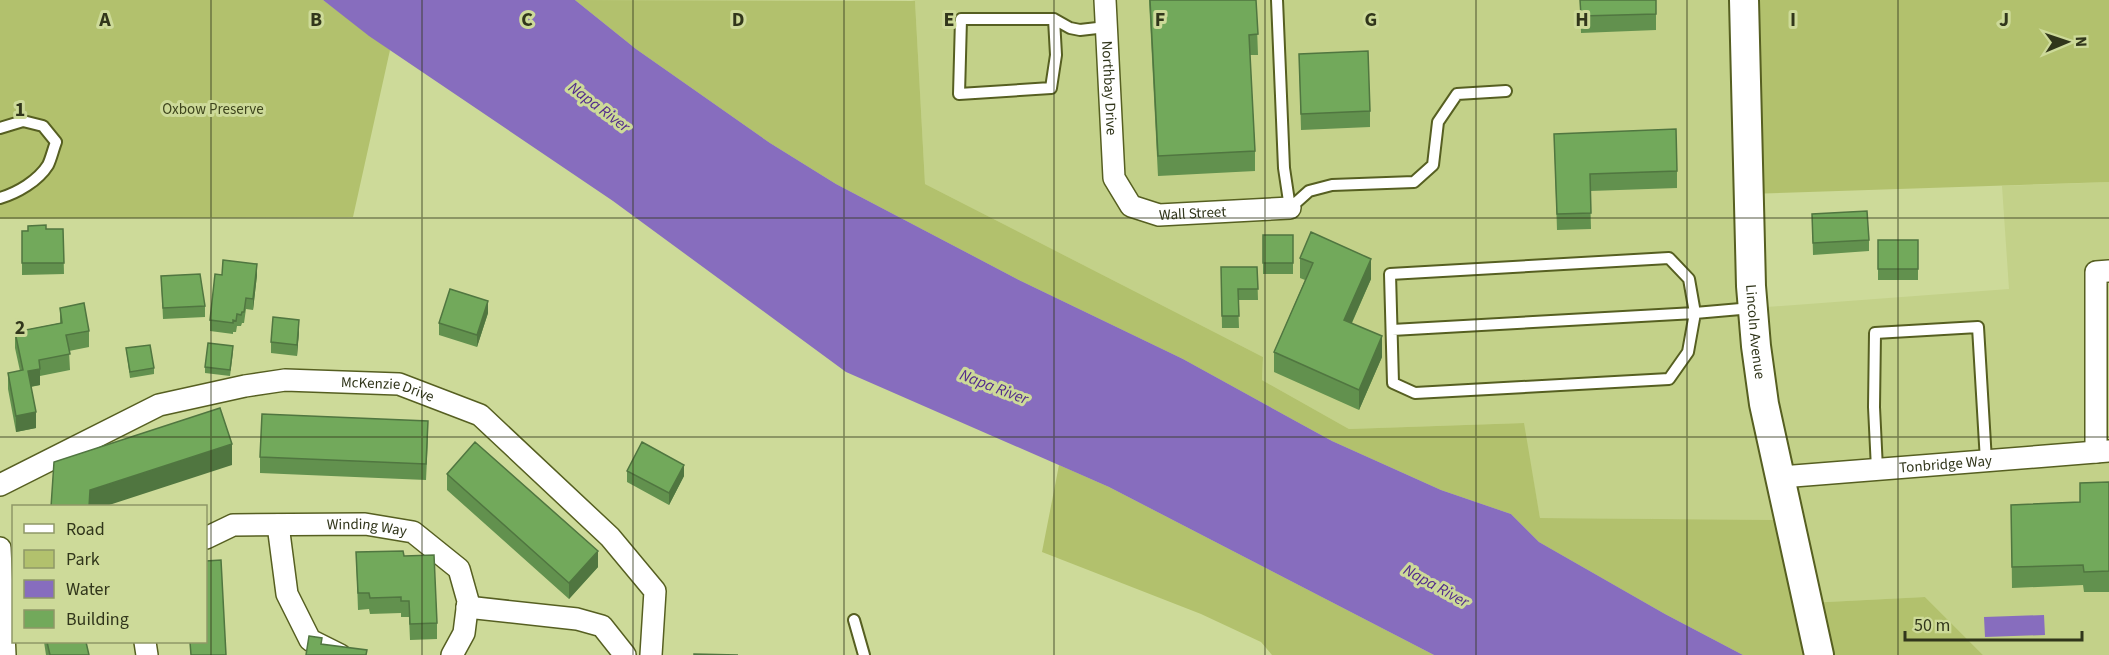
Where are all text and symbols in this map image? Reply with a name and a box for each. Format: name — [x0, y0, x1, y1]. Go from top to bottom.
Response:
text: A — [98, 6, 111, 34]
text: B — [310, 6, 322, 34]
text: C — [521, 6, 533, 34]
text: D — [732, 6, 744, 34]
text: E — [944, 6, 954, 34]
text: F — [1155, 6, 1165, 34]
text: G — [1365, 6, 1377, 34]
text: H — [1575, 6, 1589, 34]
text: I — [1790, 6, 1796, 34]
text: J — [1999, 6, 2009, 34]
north arrow — [2037, 12, 2097, 72]
text: N — [2070, 36, 2092, 47]
street label: Northbay Drive — [1097, 40, 1122, 136]
water label: Napa River — [564, 77, 635, 138]
text: 1 — [15, 96, 25, 124]
park label: Oxbow Preserve — [162, 99, 264, 120]
street label: Wall Street — [1158, 201, 1227, 225]
street label: Lincoln Avenue — [1740, 283, 1771, 380]
text: 2 — [15, 314, 25, 342]
water label: Napa River — [957, 364, 1033, 411]
street label: McKenzie Drive — [341, 371, 437, 407]
street label: Tonbridge Way — [1898, 450, 1993, 478]
legend — [12, 505, 207, 643]
street label: Winding Way — [327, 513, 409, 541]
text: Road — [66, 517, 105, 542]
text: Park — [66, 547, 100, 572]
water label: Napa River — [1399, 559, 1474, 614]
text: Water — [66, 577, 110, 602]
scale bar — [1905, 604, 2082, 642]
text: Building — [66, 607, 129, 632]
text: 50 m — [1914, 613, 1950, 638]

